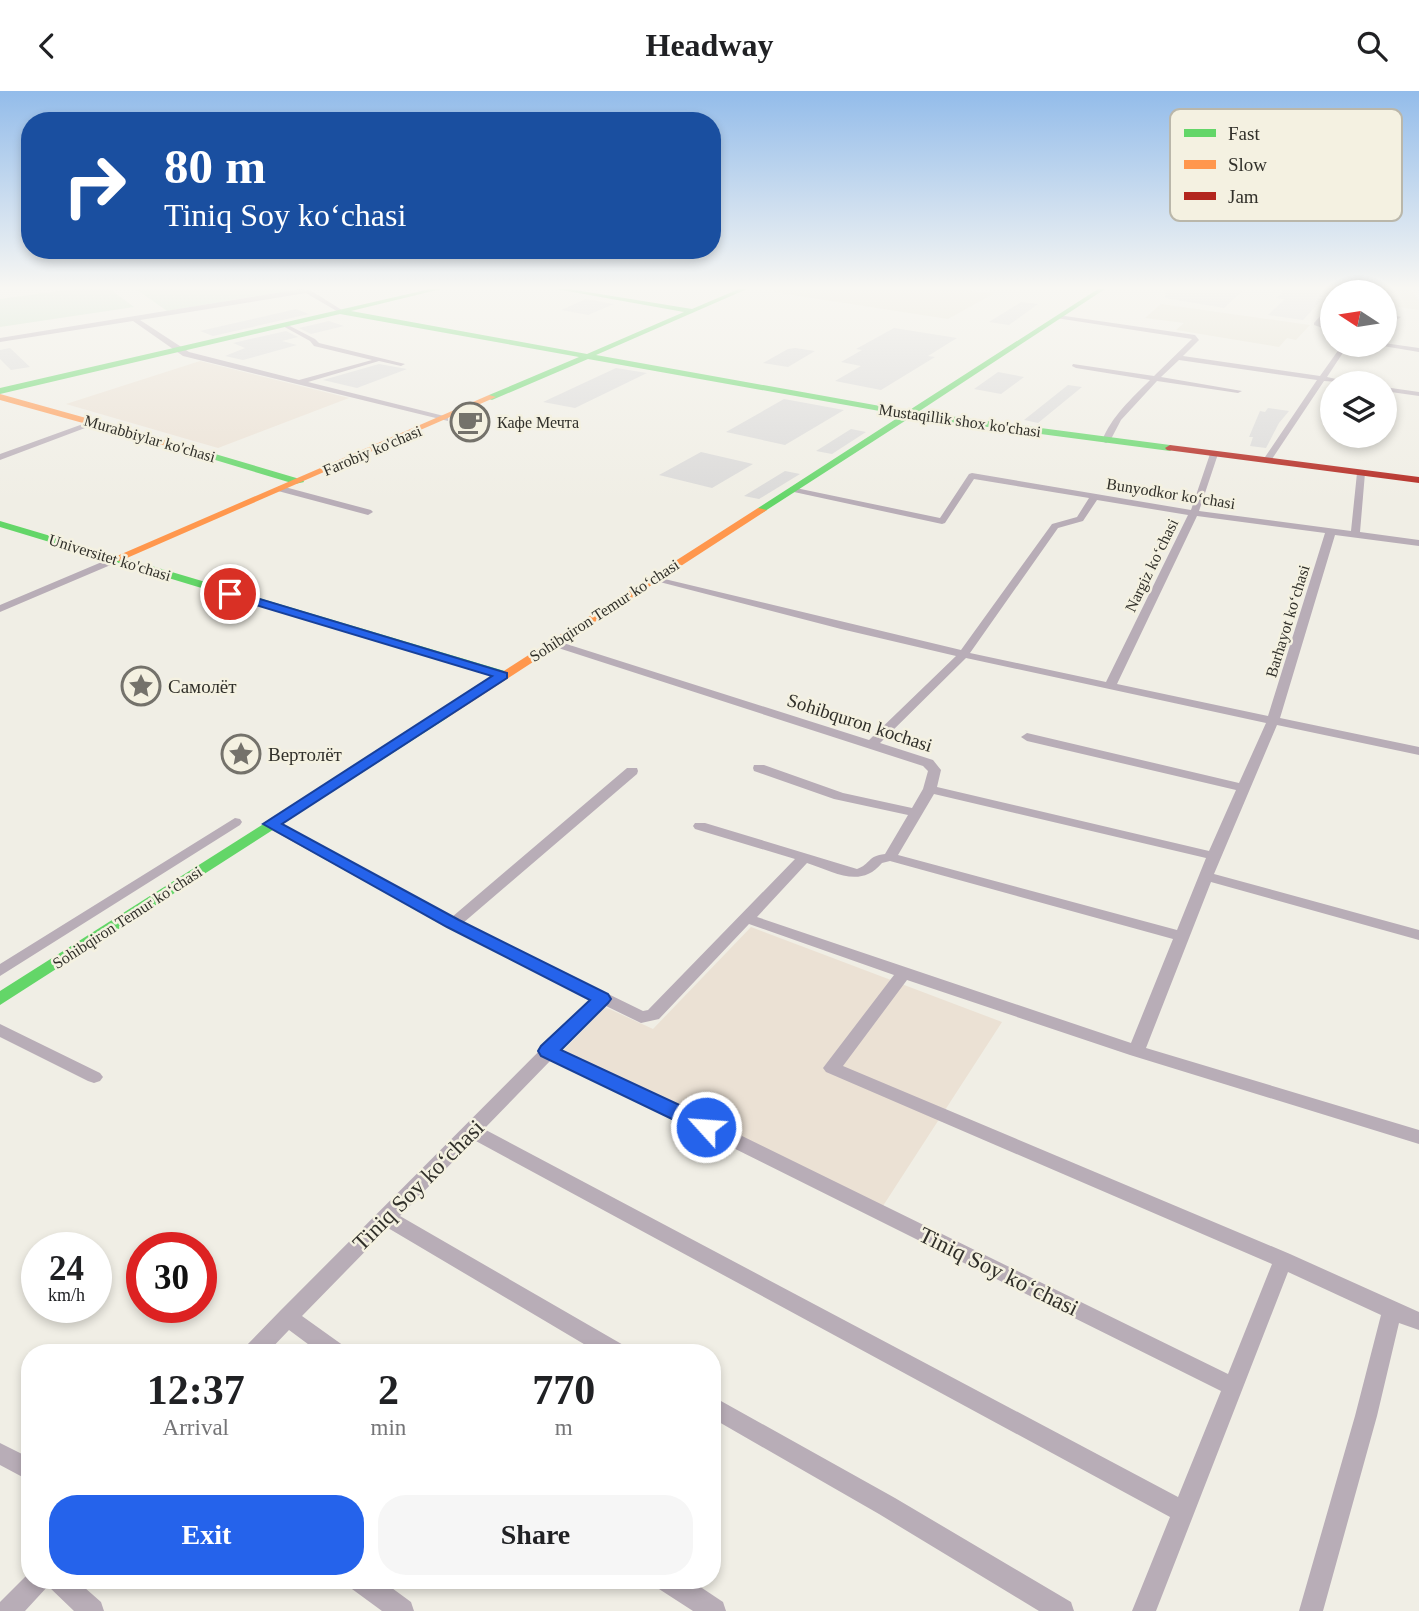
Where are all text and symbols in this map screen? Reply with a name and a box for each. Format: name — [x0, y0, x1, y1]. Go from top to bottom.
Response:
icon: back — [28, 27, 66, 65]
text: Headway — [646, 27, 774, 63]
icon: search — [1353, 27, 1391, 65]
legend — [1170, 109, 1402, 221]
text: Fast — [1228, 123, 1260, 144]
text: 80 m — [164, 139, 266, 194]
icon: right — [49, 140, 140, 231]
text: Slow — [1228, 154, 1267, 175]
text: Jam — [1228, 186, 1259, 207]
text: Tiniq Soy koʻchasi — [164, 197, 406, 233]
north arrow — [1320, 280, 1396, 357]
map controls — [1320, 280, 1397, 448]
button: layers — [1320, 371, 1397, 448]
cafe icon: Кафе Мечта — [449, 401, 491, 443]
street label: Mustaqillik shox ko'chasi — [878, 401, 1043, 441]
street label: Murabbiylar ko'chasi — [82, 412, 218, 466]
place label: Кафе Мечта — [497, 414, 579, 432]
street label: Farobiy ko'chasi — [320, 422, 425, 480]
street label: Bunyodkor koʻchasi — [1105, 475, 1237, 513]
street label: Nargiz koʻchasi — [1122, 515, 1182, 615]
street label: Universitet ko'chasi — [47, 531, 174, 584]
street label: Sohibqiron Temur koʻchasi — [526, 555, 683, 666]
street label: Barhayot koʻchasi — [1262, 562, 1314, 680]
pin — [200, 564, 260, 624]
icon: arrive — [211, 575, 249, 613]
place icon: Самолёт — [120, 665, 162, 707]
place label: Самолёт — [168, 676, 237, 697]
street label: Sohibquron kochasi — [785, 689, 935, 756]
place icon: Вертолёт — [220, 733, 262, 775]
place label: Вертолёт — [268, 744, 343, 765]
street label: Sohibqiron Temur koʻchasi — [49, 862, 206, 973]
position arrow — [669, 1090, 743, 1164]
street label: Tiniq Soy koʻchasi — [348, 1115, 489, 1256]
street label: Tiniq Soy koʻchasi — [915, 1222, 1083, 1321]
speed limit sign: 30 — [126, 1232, 217, 1323]
text: 24 — [49, 1249, 84, 1288]
text: km/h — [48, 1285, 85, 1305]
text: 12:37 — [147, 1367, 245, 1413]
text: 2 — [378, 1367, 399, 1413]
text: 770 — [532, 1367, 595, 1413]
text: Arrival — [163, 1415, 229, 1440]
text: min — [371, 1415, 406, 1440]
text: m — [555, 1415, 573, 1440]
button: Exit — [49, 1495, 364, 1575]
button: Share — [378, 1495, 693, 1575]

